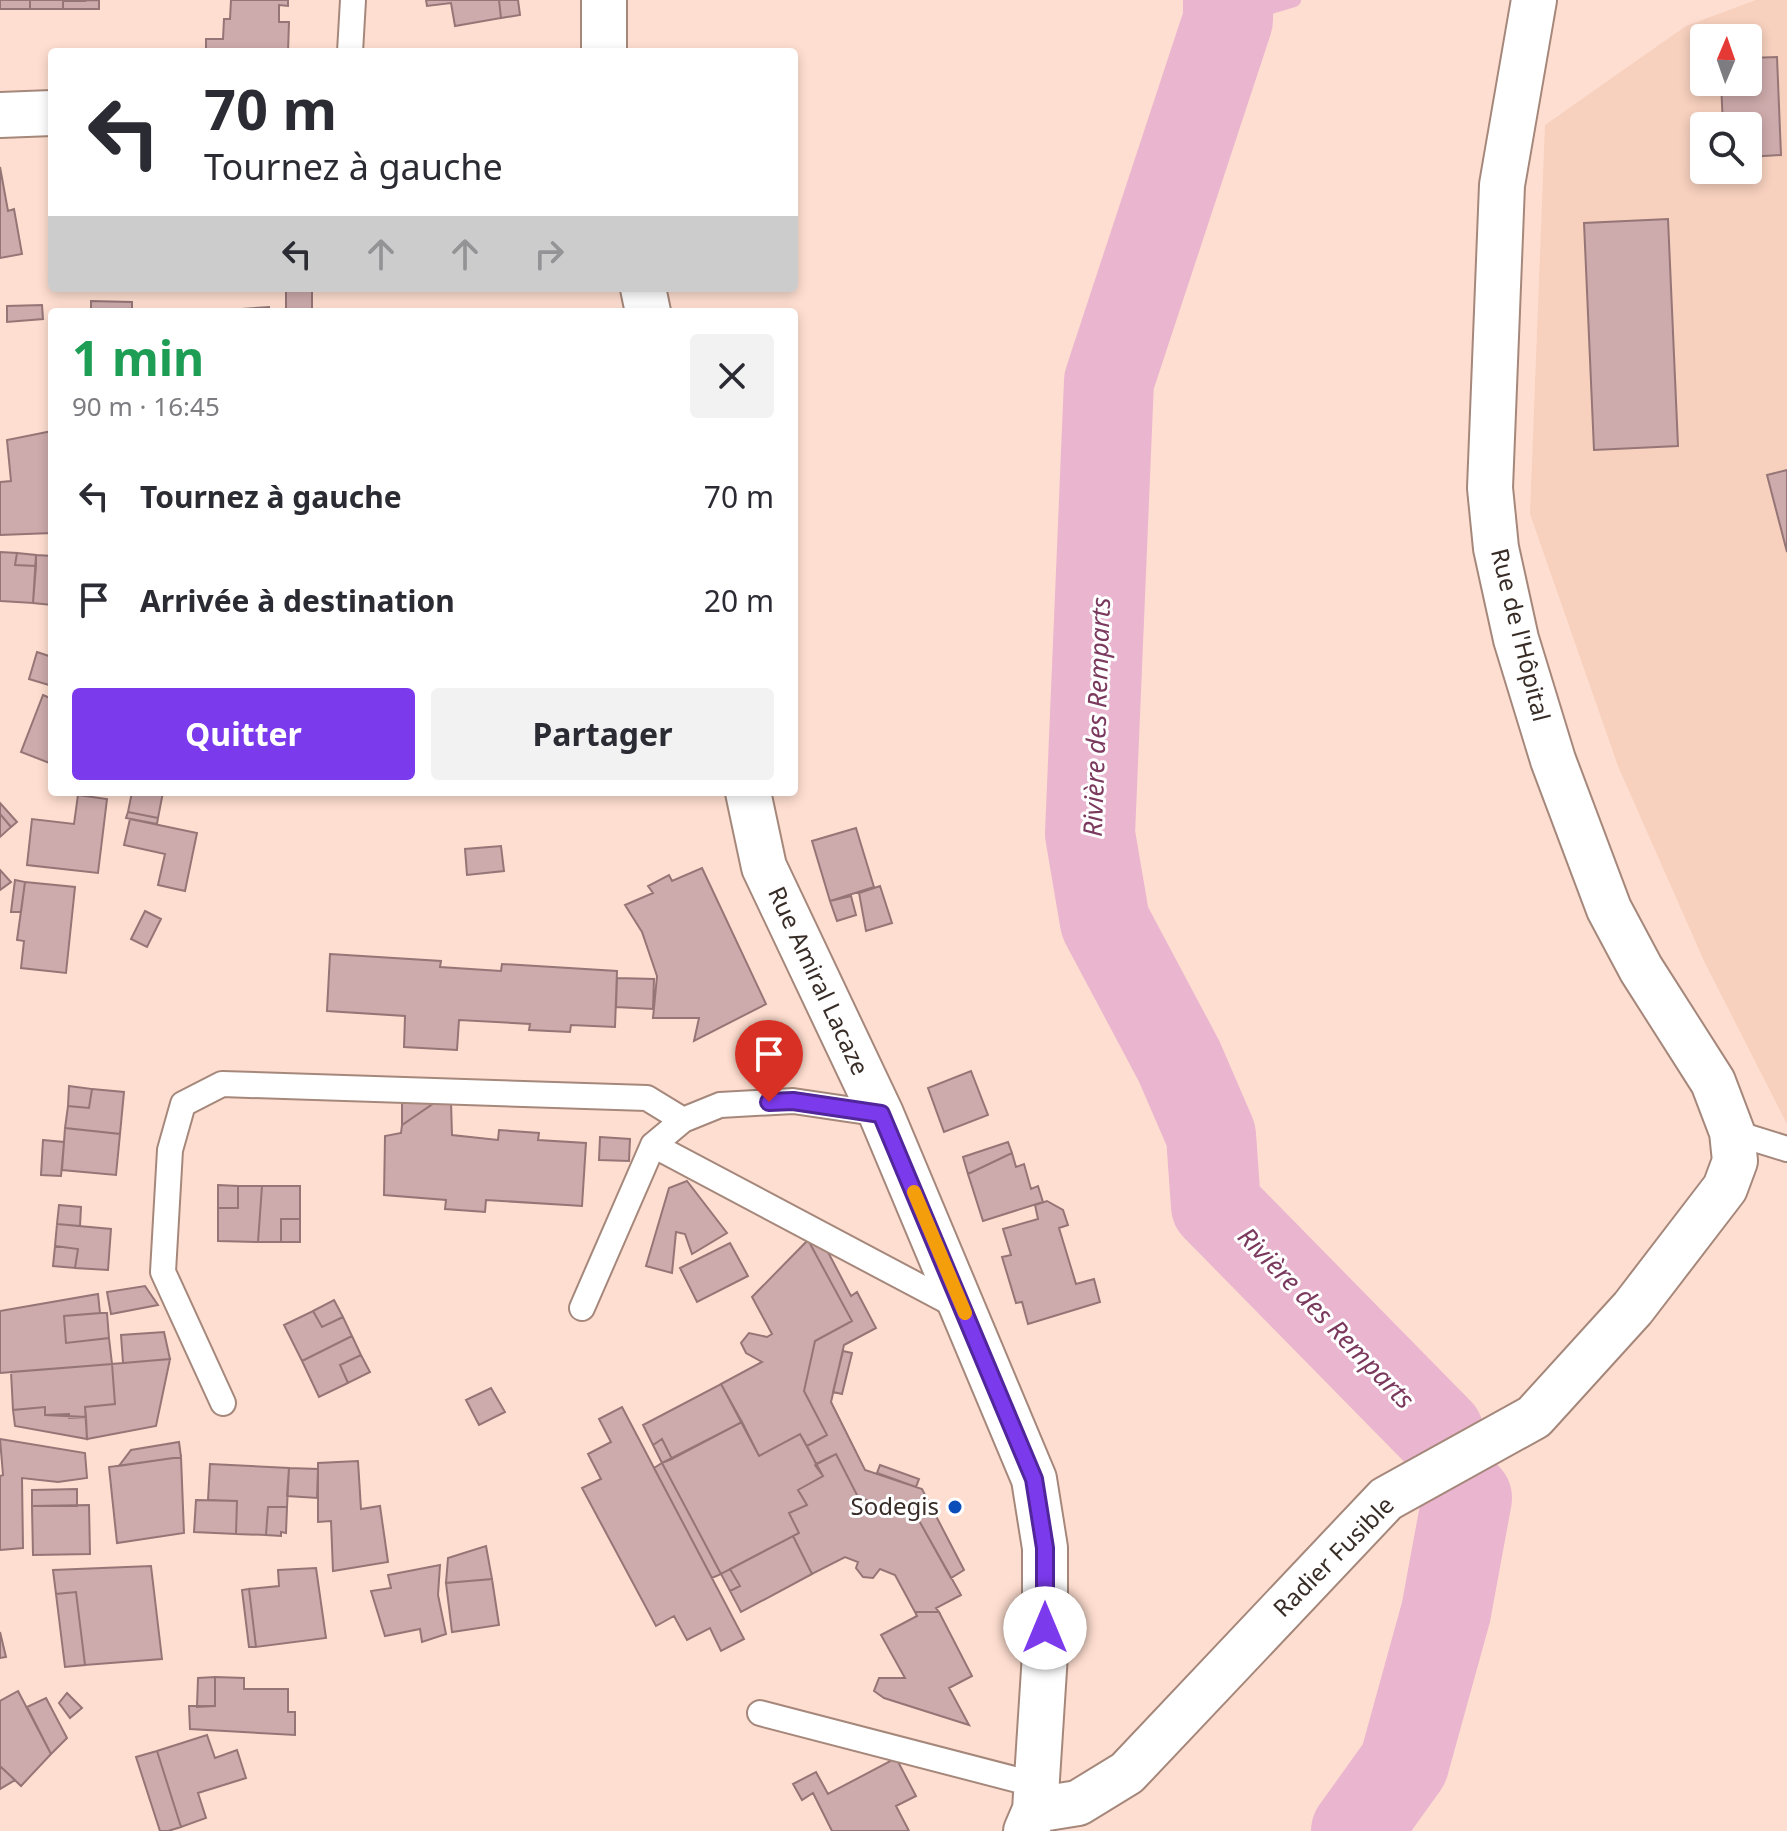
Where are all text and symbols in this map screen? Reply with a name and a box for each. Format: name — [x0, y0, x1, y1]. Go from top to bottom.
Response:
north arrow — [1690, 24, 1762, 96]
map controls — [1690, 24, 1762, 184]
text: 70 m — [204, 70, 337, 146]
icon: left — [72, 80, 176, 184]
button: search — [1690, 112, 1762, 184]
text: Tournez à gauche — [204, 142, 503, 191]
icon: left — [275, 232, 319, 276]
icon: ahead — [359, 232, 403, 276]
icon: ahead — [443, 232, 487, 276]
icon: right — [527, 232, 571, 276]
text: 1 min — [72, 325, 204, 390]
button: close — [690, 334, 774, 418]
text: 90 m · 16:45 — [72, 388, 220, 424]
icon: left — [72, 474, 116, 518]
text: Tournez à gauche — [140, 476, 402, 517]
text: 70 m — [704, 476, 774, 517]
street label: Rue de l'Hôpital — [1484, 545, 1559, 725]
icon: arrive — [72, 578, 116, 622]
text: Arrivée à destination — [140, 580, 455, 621]
text: 20 m — [704, 580, 774, 621]
water label: Rivière des Remparts — [1074, 597, 1118, 837]
button: Quitter — [72, 688, 415, 780]
button: Partager — [431, 688, 774, 780]
street label: Rue Amiral Lacaze — [761, 881, 878, 1080]
pin — [735, 1020, 803, 1102]
icon: arrive — [747, 1032, 791, 1076]
water label: Rivière des Remparts — [1231, 1219, 1423, 1416]
street label: Radier Fusible — [1265, 1488, 1401, 1624]
place label: Sodegis — [851, 1489, 939, 1522]
marker: Sodegis — [946, 1498, 964, 1516]
position arrow — [1003, 1586, 1087, 1670]

